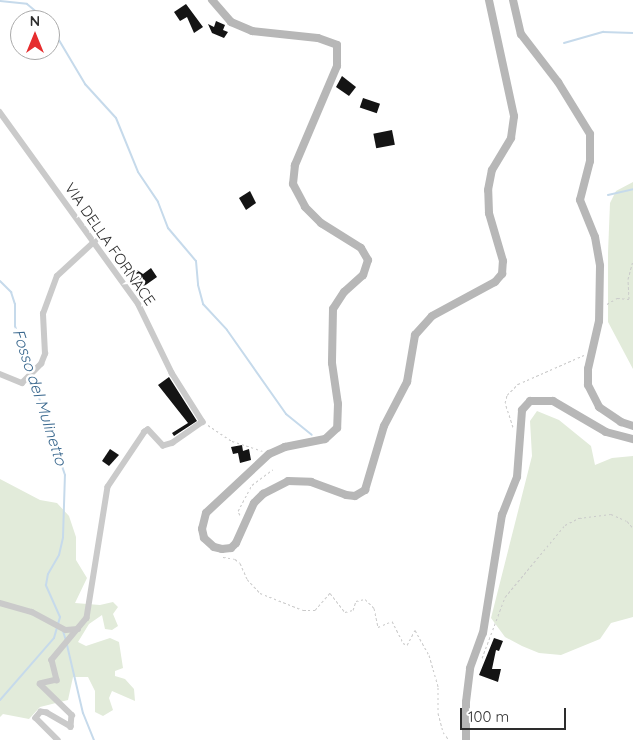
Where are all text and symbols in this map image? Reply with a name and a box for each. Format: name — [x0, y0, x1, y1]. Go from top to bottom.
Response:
north arrow — [10, 10, 60, 60]
text: N — [30, 12, 40, 30]
street label: VIA DELLA FORNACE — [61, 179, 159, 309]
water label: Fosso del Mulinetto — [9, 326, 71, 468]
scale bar — [463, 698, 569, 730]
text: 100 m — [468, 707, 509, 726]

